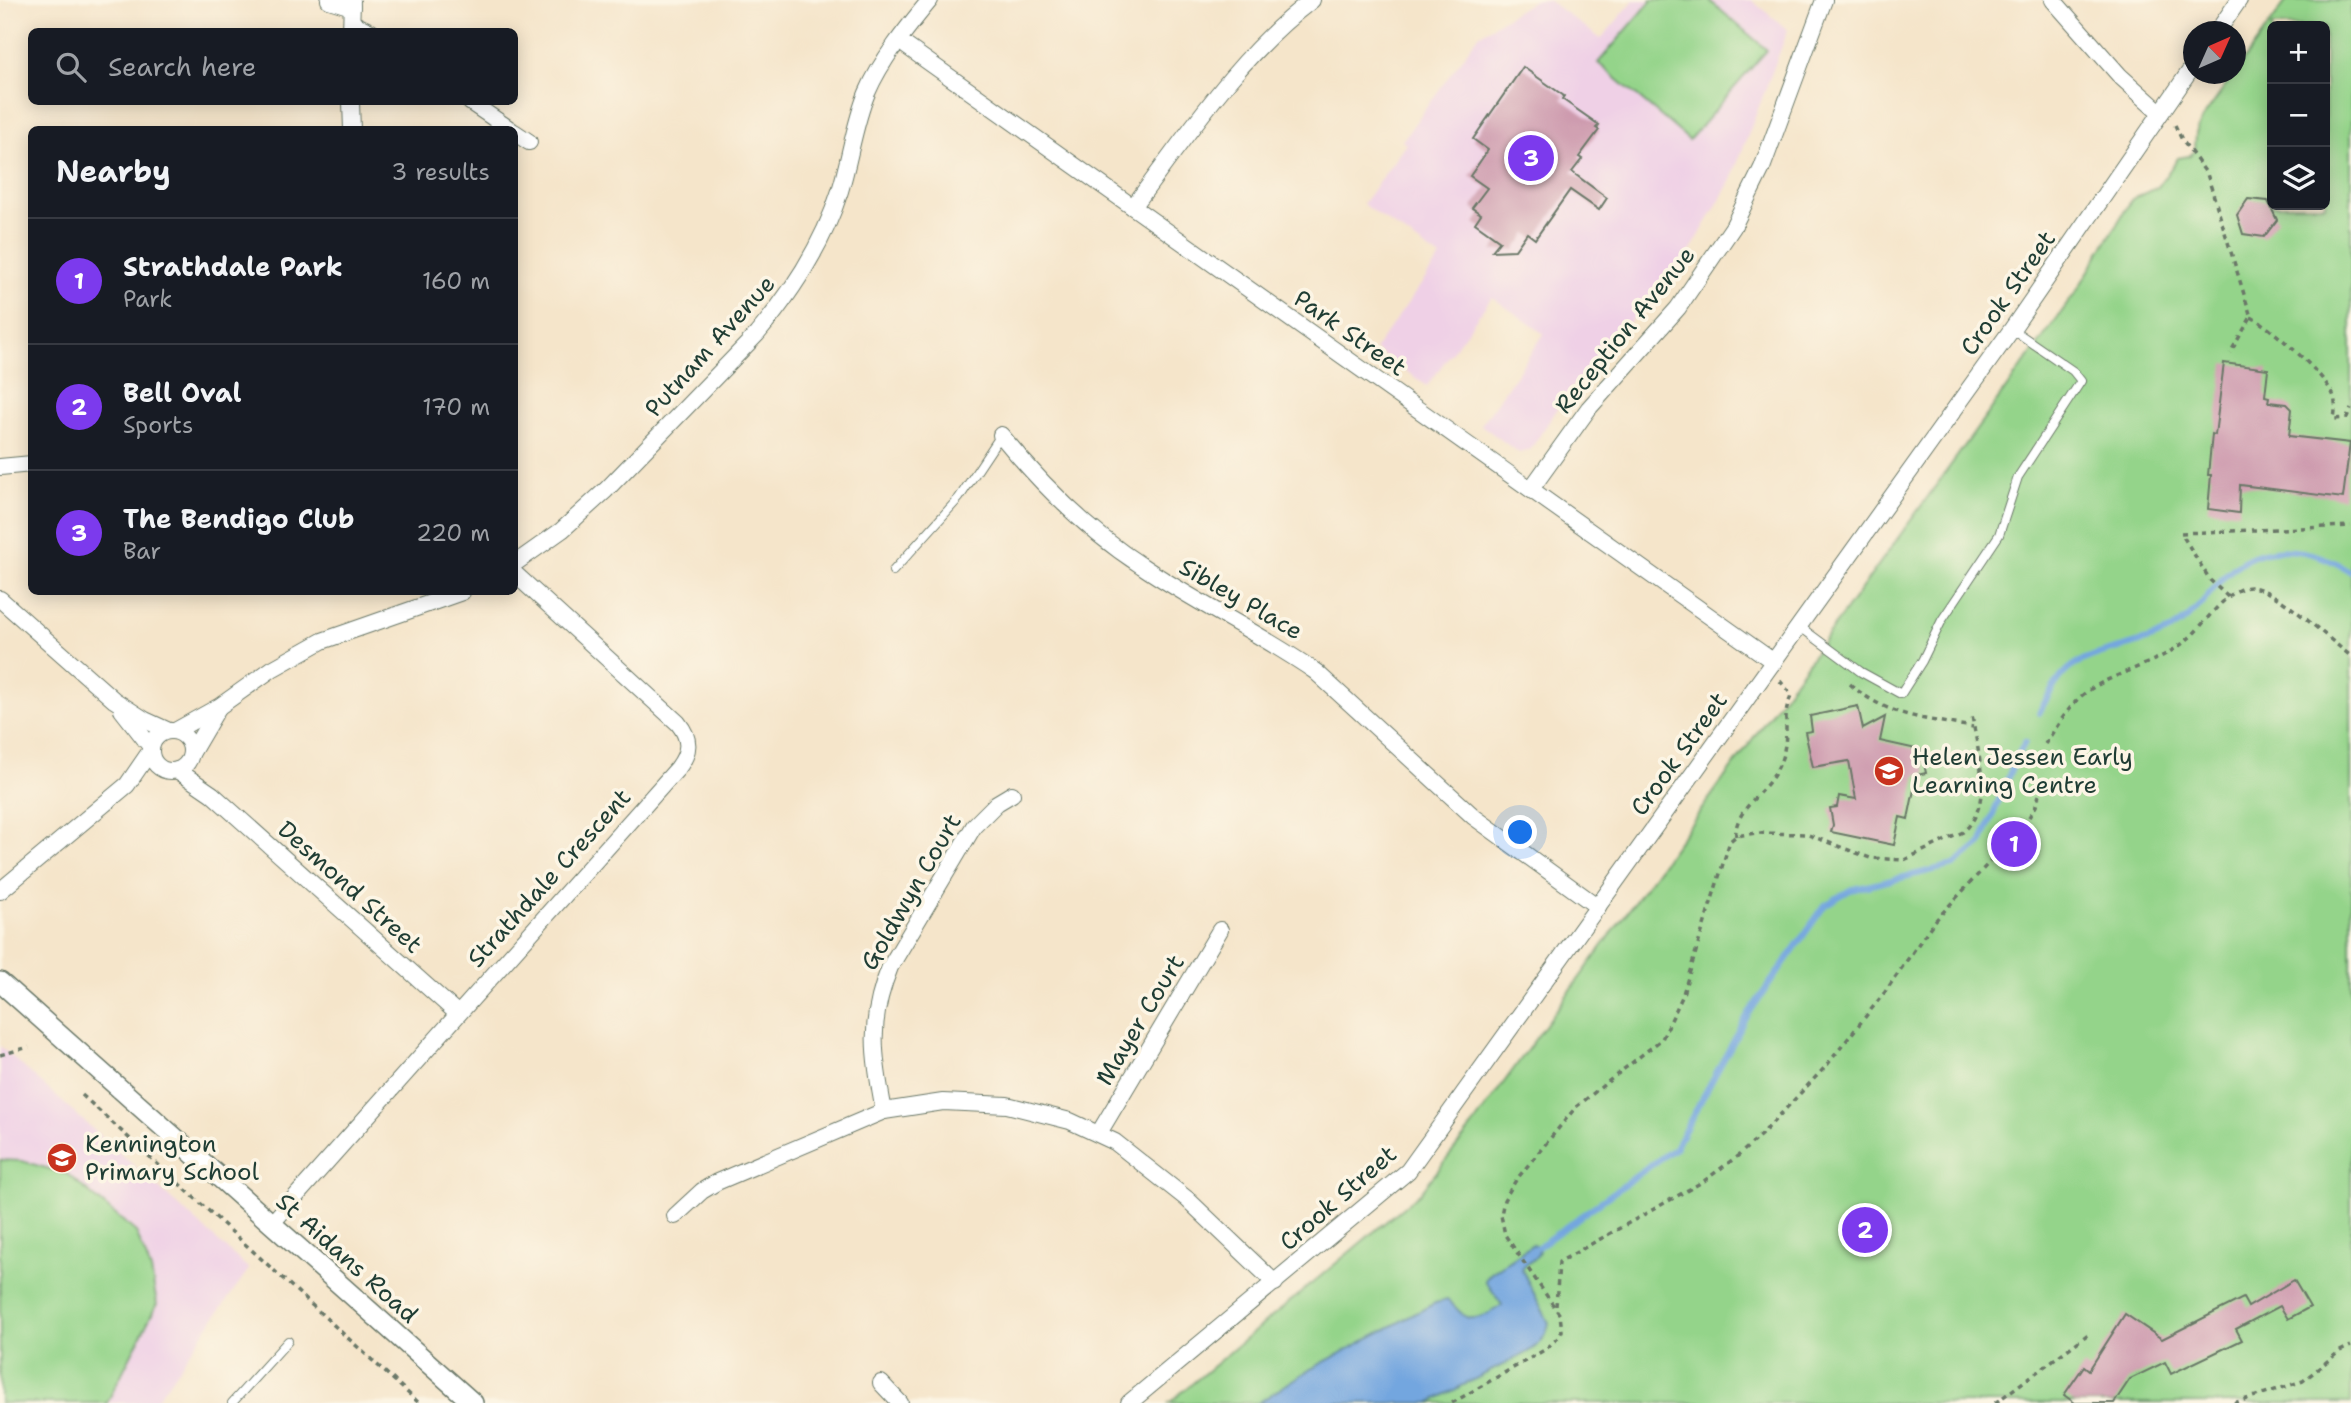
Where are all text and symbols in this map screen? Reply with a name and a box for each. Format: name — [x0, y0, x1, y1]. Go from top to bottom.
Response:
north arrow — [2183, 21, 2246, 84]
map controls — [2267, 21, 2330, 210]
button: + — [2267, 21, 2330, 84]
search box — [28, 28, 518, 105]
icon: search — [52, 48, 90, 86]
text: Search here — [108, 49, 257, 84]
button: − — [2267, 84, 2330, 147]
pin: 3 — [1508, 132, 1554, 184]
button: layers — [2267, 147, 2330, 210]
text: Nearby — [56, 151, 171, 192]
text: 3 results — [391, 157, 490, 187]
street label: Crook Street — [1953, 224, 2063, 362]
street label: Reception Avenue — [1548, 240, 1702, 420]
text: Strathdale Park — [123, 249, 343, 284]
text: 1 — [74, 266, 84, 296]
text: 160 m — [422, 266, 490, 296]
street label: Putnam Avenue — [638, 268, 782, 424]
street label: Park Street — [1287, 283, 1413, 383]
text: Park — [123, 284, 172, 314]
text: Bell Oval — [123, 375, 242, 410]
text: 2 — [71, 392, 87, 422]
text: 170 m — [422, 392, 490, 422]
text: Sports — [123, 410, 194, 440]
text: The Bendigo Club — [123, 501, 354, 536]
text: 3 — [71, 518, 87, 548]
text: 220 m — [416, 518, 490, 548]
text: Bar — [123, 536, 161, 566]
street label: Sibley Place — [1173, 551, 1309, 647]
street label: Crook Street — [1623, 686, 1735, 822]
place label: Helen Jessen Early Learning Centre — [1912, 741, 2133, 801]
school or university icon: Helen Jessen Early Learning Centre — [1872, 754, 1906, 788]
street label: Strathdale Crescent — [460, 782, 638, 974]
street label: Goldwyn Court — [853, 808, 969, 976]
street label: Desmond Street — [271, 814, 429, 960]
your location — [1503, 815, 1537, 849]
pin: 1 — [1991, 818, 2037, 870]
street label: Mayer Court — [1088, 949, 1192, 1091]
place label: Kennington Primary School — [85, 1128, 260, 1188]
street label: Crook Street — [1273, 1138, 1403, 1258]
school or university icon: Kennington Primary School — [45, 1141, 79, 1175]
street label: St Aidans Road — [269, 1186, 425, 1330]
pin: 2 — [1842, 1204, 1888, 1256]

